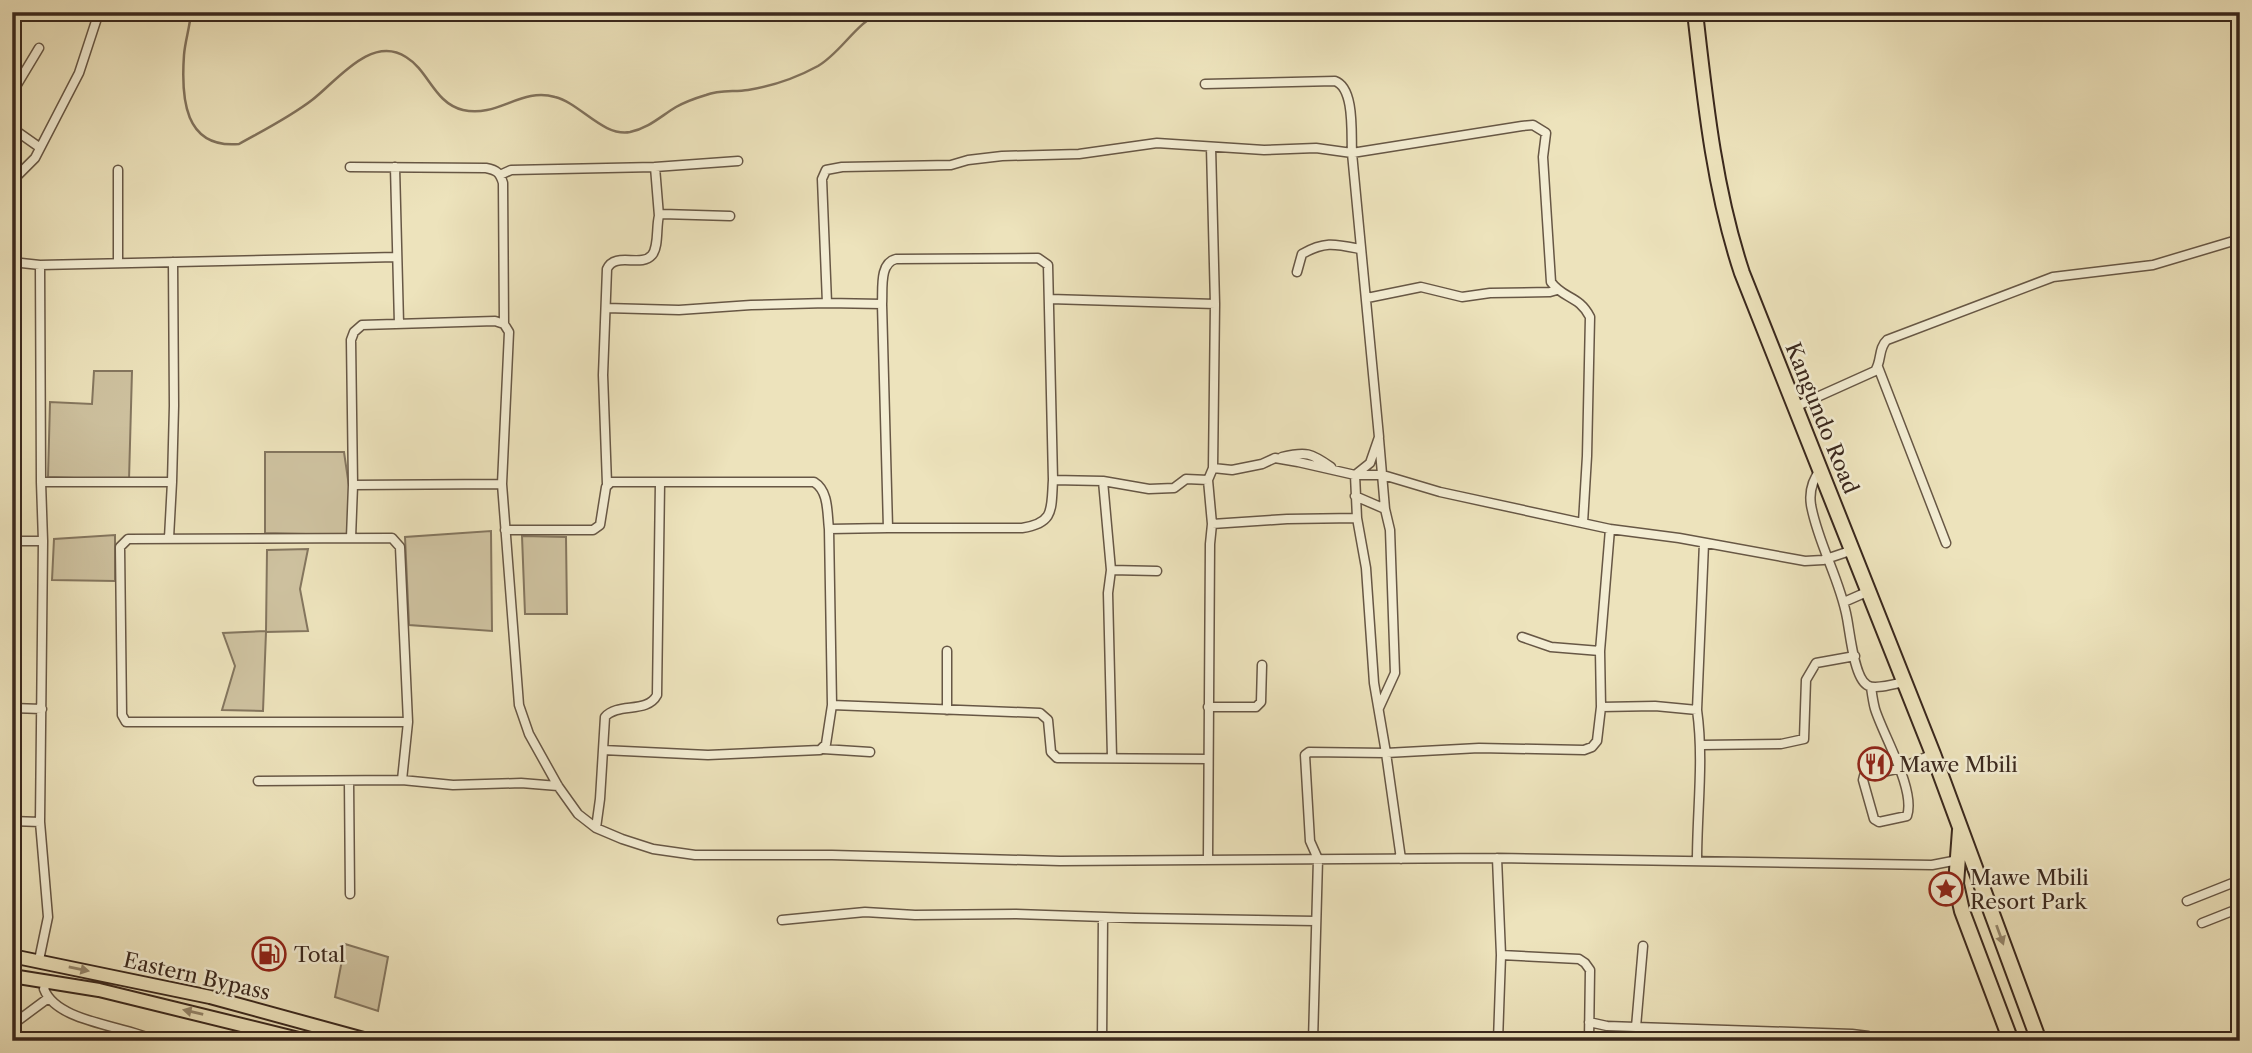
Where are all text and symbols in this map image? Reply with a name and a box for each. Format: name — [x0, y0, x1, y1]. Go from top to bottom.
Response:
street label: Kangundo Road — [1780, 339, 1864, 497]
restaurant icon: Mawe Mbili — [1856, 745, 1894, 783]
place label: Mawe Mbili — [1899, 752, 2018, 777]
place label: Mawe Mbili Resort Park — [1970, 865, 2089, 914]
place icon: Mawe Mbili Resort Park — [1927, 870, 1965, 908]
one-way arrow — [1995, 925, 2006, 946]
fuel station icon: Total — [250, 935, 288, 973]
place label: Total — [294, 942, 345, 967]
street label: Eastern Bypass — [121, 947, 273, 1005]
one-way arrow — [68, 963, 90, 974]
one-way arrow — [182, 1007, 204, 1018]

